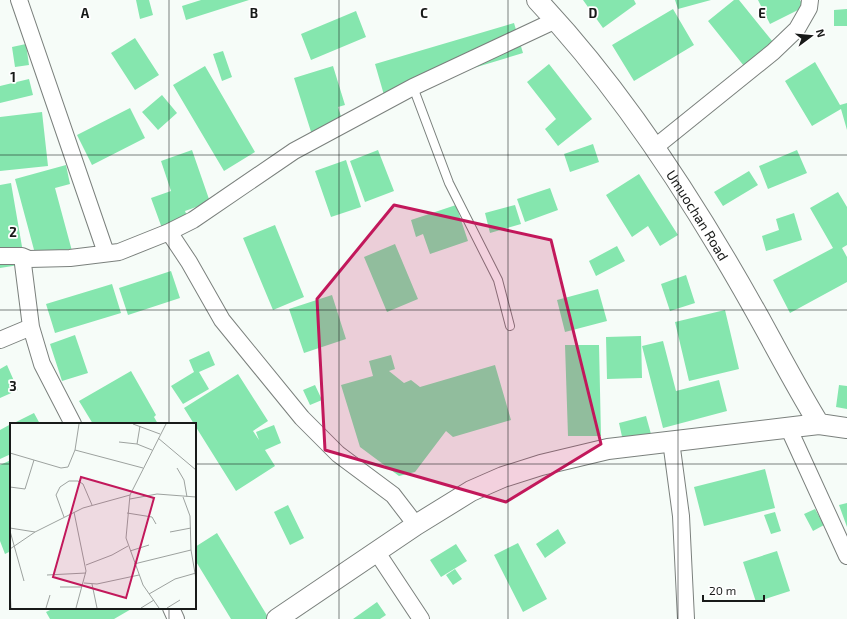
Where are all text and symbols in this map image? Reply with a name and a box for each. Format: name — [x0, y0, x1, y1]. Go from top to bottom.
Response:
text: A — [81, 5, 90, 21]
text: B — [250, 5, 258, 21]
text: C — [420, 5, 428, 21]
text: D — [589, 5, 598, 21]
text: E — [758, 5, 766, 21]
north arrow — [791, 16, 831, 56]
text: N — [814, 27, 828, 39]
text: 1 — [10, 69, 16, 85]
street label: Umuochan Road — [663, 166, 733, 263]
text: 2 — [9, 224, 17, 240]
text: 3 — [9, 378, 17, 394]
inset map — [10, 423, 196, 609]
scale bar — [703, 577, 764, 603]
text: 20 m — [709, 583, 736, 597]

